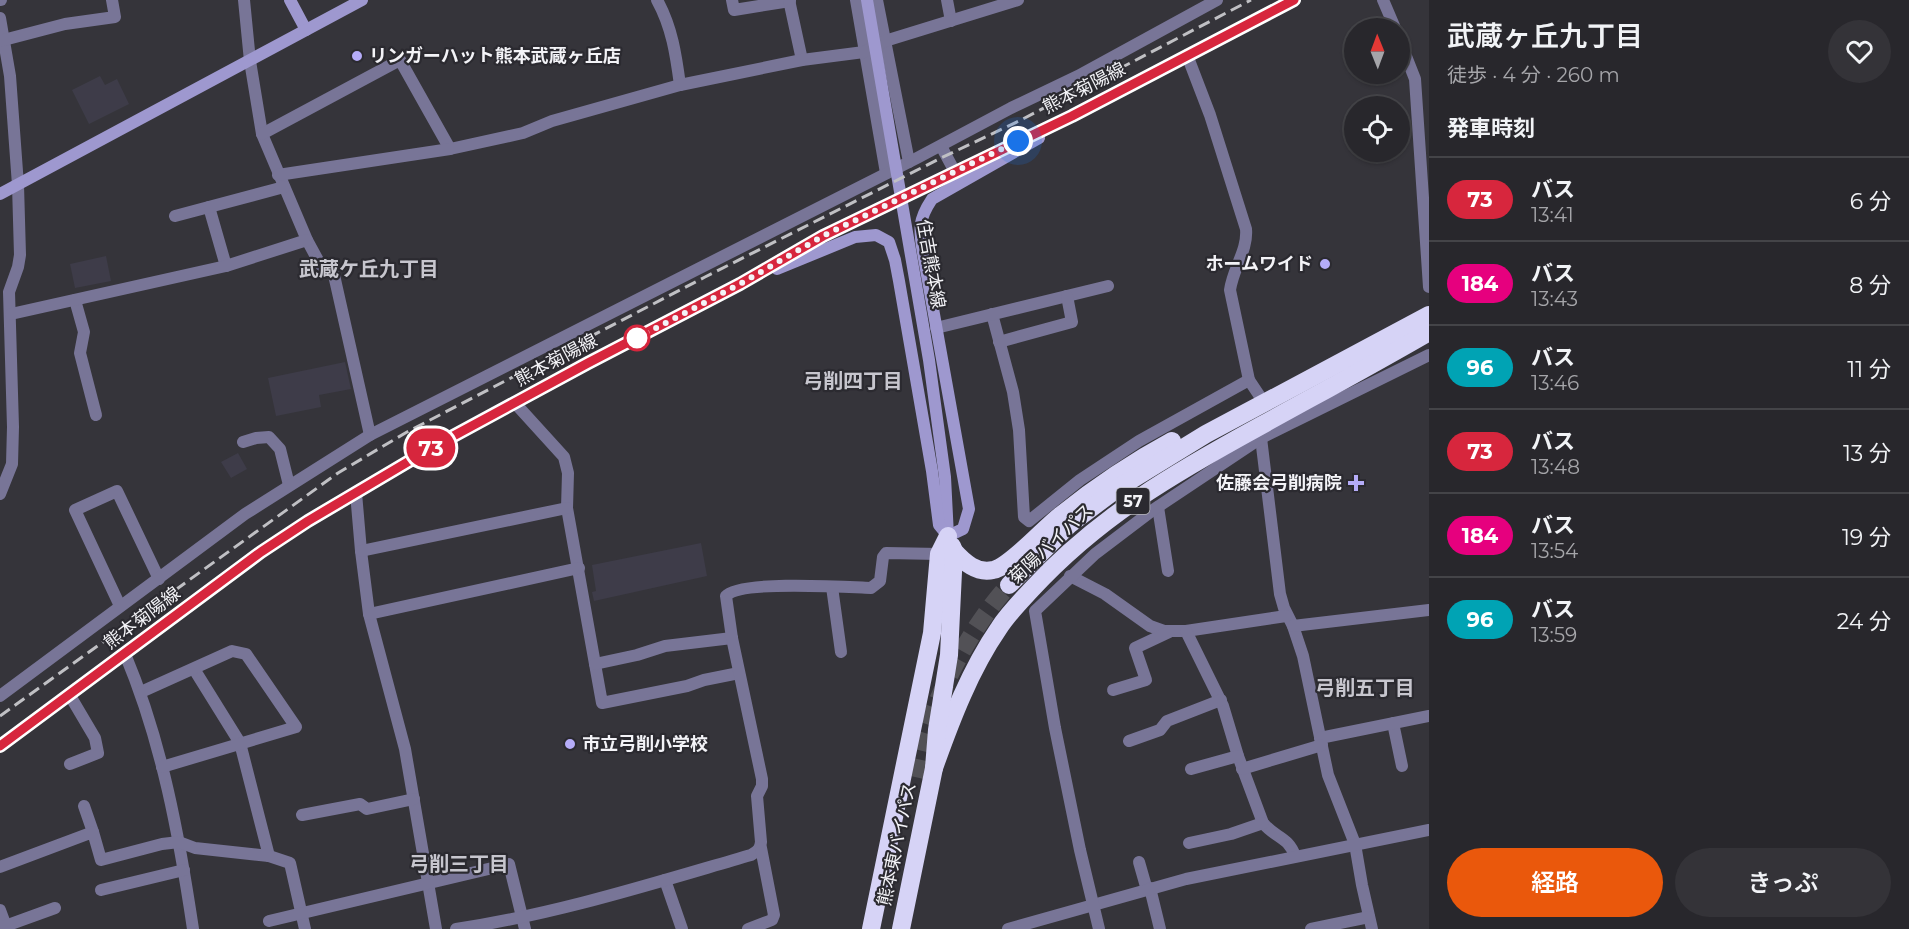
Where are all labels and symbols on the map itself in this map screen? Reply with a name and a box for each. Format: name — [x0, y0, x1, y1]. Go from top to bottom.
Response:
north arrow — [1344, 18, 1410, 84]
place label: リンガーハット熊本武蔵ヶ丘店 — [369, 45, 621, 67]
marker: リンガーハット熊本武蔵ヶ丘店 — [350, 49, 364, 63]
street label: 熊本菊陽線 — [1039, 58, 1129, 118]
your location — [1003, 126, 1033, 156]
street label: 住吉熊本線 — [912, 218, 950, 310]
place label: ホームワイド — [1206, 253, 1313, 275]
district label: 武蔵ケ丘九丁目 — [299, 257, 439, 281]
marker: ホームワイド — [1318, 257, 1332, 271]
unlabelled marker — [624, 325, 650, 351]
street label: 熊本菊陽線 — [511, 329, 601, 391]
district label: 弓削四丁目 — [803, 369, 903, 393]
line badge: 73 — [404, 428, 458, 468]
place label: 佐藤会弓削病院 — [1216, 472, 1342, 494]
marker: 佐藤会弓削病院 — [1347, 474, 1365, 492]
road number: 57 — [1116, 488, 1150, 514]
street label: 菊陽バイパス — [1004, 499, 1098, 589]
street label: 熊本菊陽線 — [99, 582, 185, 654]
district label: 弓削五丁目 — [1315, 676, 1415, 700]
place label: 市立弓削小学校 — [582, 733, 708, 755]
marker: 市立弓削小学校 — [563, 737, 577, 751]
street label: 熊本東バイパス — [873, 780, 921, 908]
district label: 弓削三丁目 — [409, 852, 509, 876]

